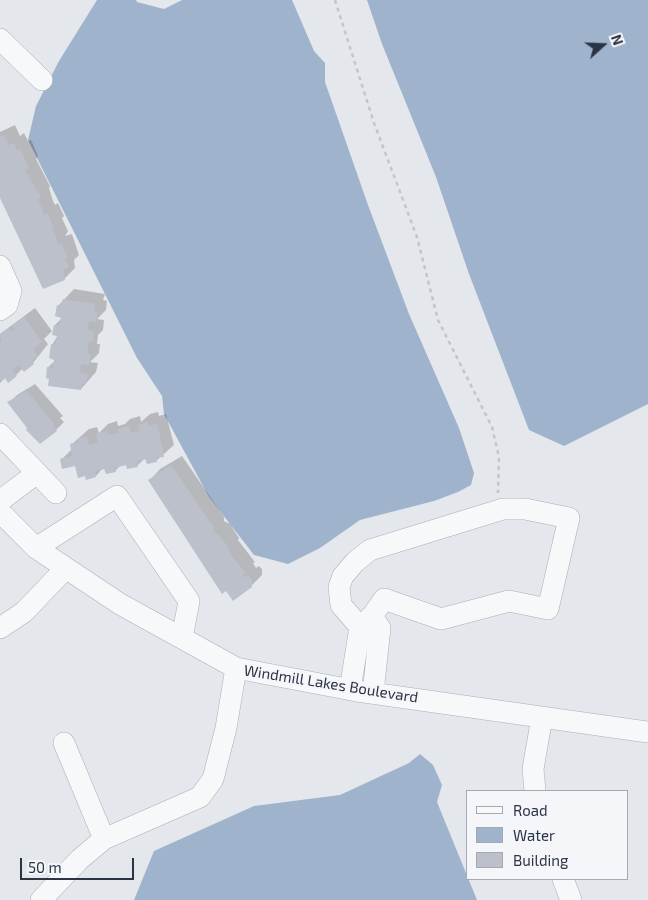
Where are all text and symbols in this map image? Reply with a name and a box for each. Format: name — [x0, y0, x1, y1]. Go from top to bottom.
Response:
north arrow — [578, 20, 628, 70]
text: N — [608, 32, 627, 47]
street label: Windmill Lakes Boulevard — [243, 661, 419, 707]
legend — [466, 790, 628, 880]
text: Road — [513, 801, 548, 819]
text: Water — [513, 826, 555, 844]
scale bar — [22, 848, 136, 880]
text: Building — [513, 851, 568, 869]
text: 50 m — [28, 858, 62, 876]

